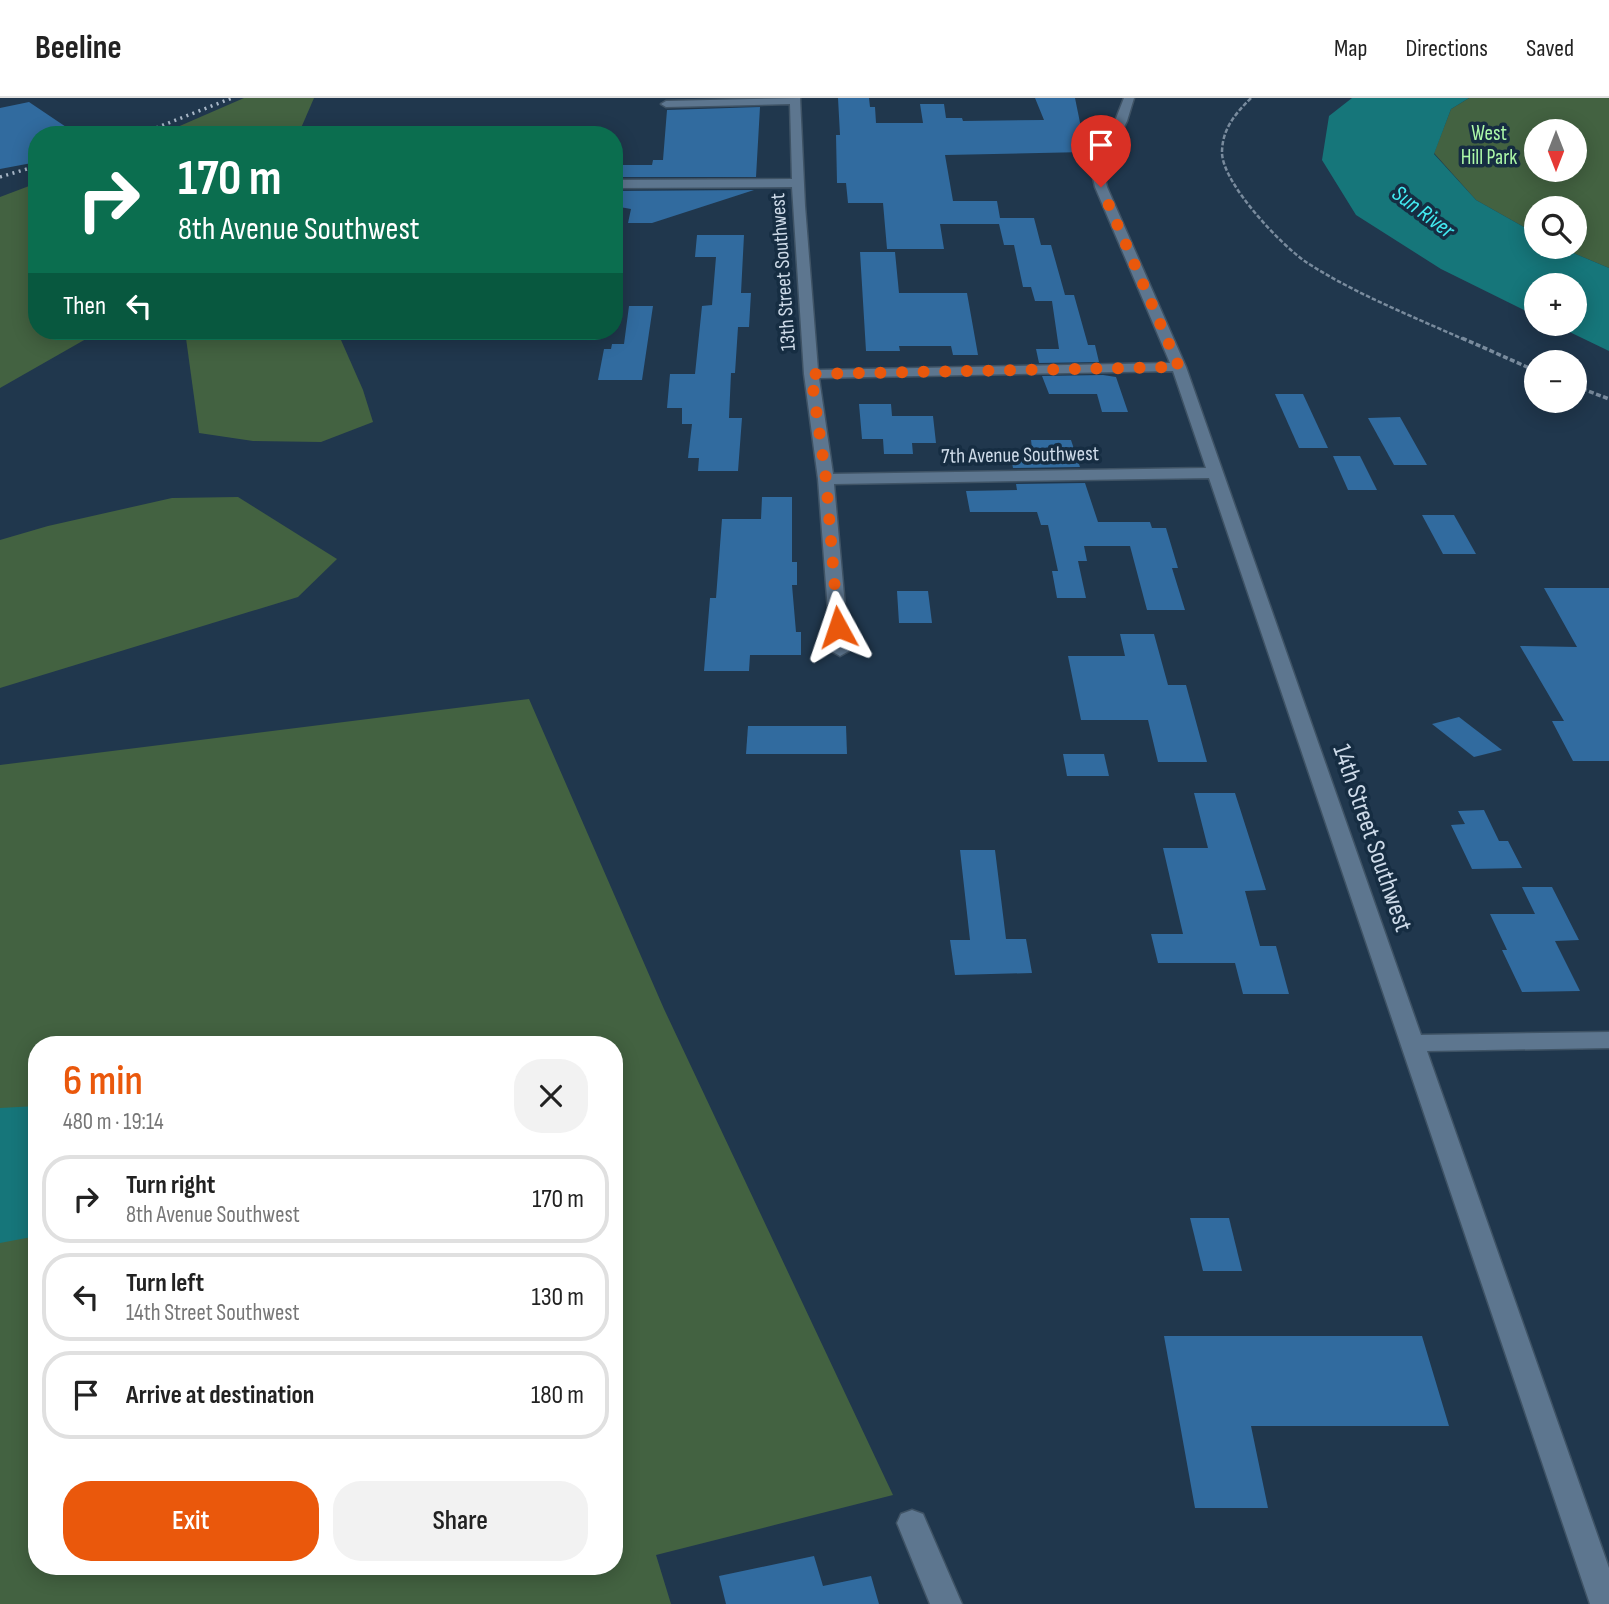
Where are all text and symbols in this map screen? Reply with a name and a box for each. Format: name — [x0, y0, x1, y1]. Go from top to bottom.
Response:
text: Beeline — [35, 28, 122, 68]
text: Map — [1334, 34, 1367, 63]
text: Directions — [1405, 34, 1488, 63]
text: Saved — [1526, 34, 1574, 63]
pin — [1071, 115, 1131, 187]
north arrow — [1524, 119, 1587, 182]
map controls — [1524, 119, 1587, 413]
park label: West Hill Park — [1461, 121, 1517, 170]
icon: arrive — [1082, 126, 1120, 164]
text: 170 m — [178, 150, 282, 209]
icon: right — [63, 154, 154, 245]
water label: Sun River — [1386, 180, 1461, 245]
street label: 13th Street Southwest — [765, 192, 801, 352]
button: search — [1524, 196, 1587, 259]
text: 8th Avenue Southwest — [178, 210, 420, 249]
button: + — [1524, 273, 1587, 336]
icon: left — [120, 287, 158, 325]
text: Then — [63, 291, 106, 322]
button: − — [1524, 350, 1587, 413]
street label: 7th Avenue Southwest — [941, 441, 1099, 469]
position arrow — [801, 590, 875, 664]
street label: 14th Street Southwest — [1325, 740, 1419, 936]
text: 6 min — [63, 1056, 143, 1107]
button: close — [514, 1059, 588, 1133]
text: 480 m · 19:14 — [63, 1108, 164, 1136]
text: Turn right — [126, 1170, 215, 1201]
icon: right — [67, 1180, 105, 1218]
text: 170 m — [532, 1184, 584, 1215]
text: 8th Avenue Southwest — [126, 1201, 300, 1229]
text: Turn left — [126, 1268, 204, 1299]
icon: left — [67, 1278, 105, 1316]
text: 130 m — [532, 1282, 584, 1313]
text: 14th Street Southwest — [126, 1299, 300, 1327]
icon: arrive — [67, 1376, 105, 1414]
text: Arrive at destination — [126, 1380, 314, 1411]
text: 180 m — [531, 1380, 584, 1411]
button: Exit — [63, 1481, 319, 1561]
button: Share — [333, 1481, 588, 1561]

